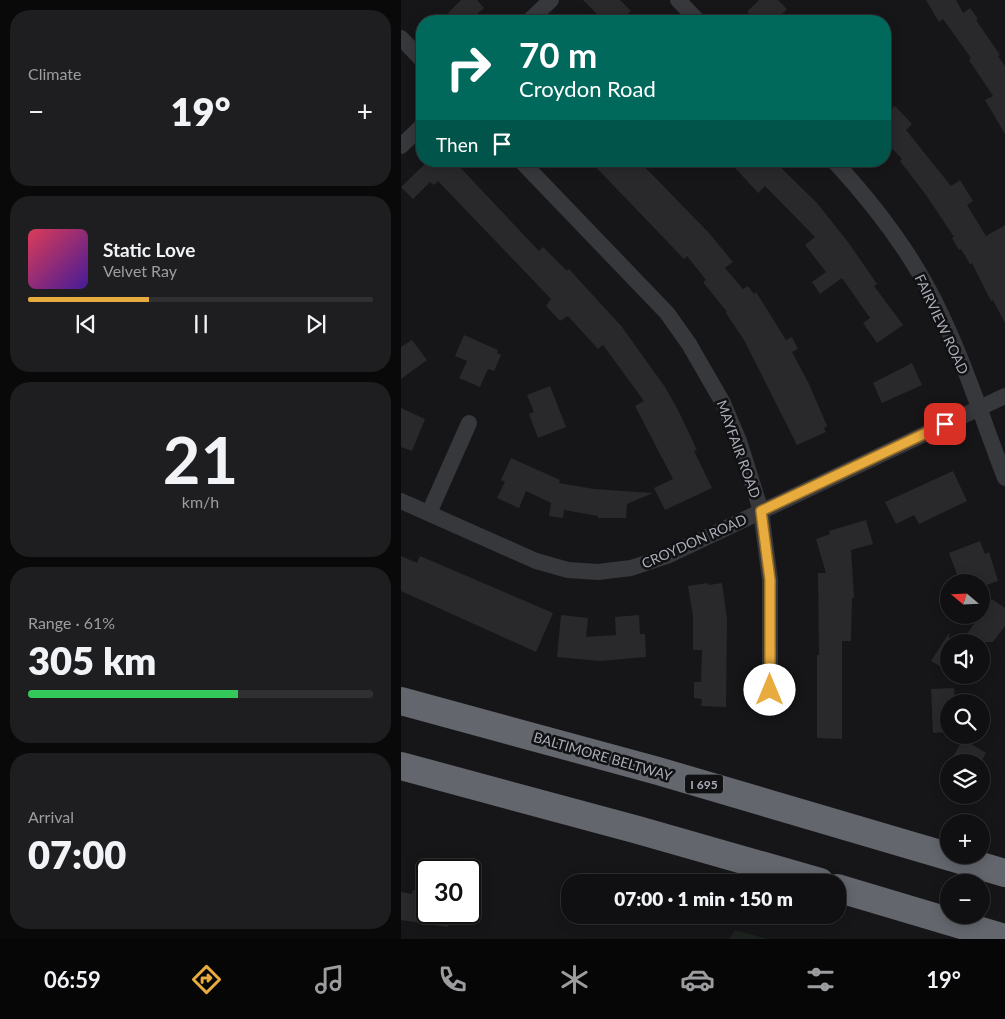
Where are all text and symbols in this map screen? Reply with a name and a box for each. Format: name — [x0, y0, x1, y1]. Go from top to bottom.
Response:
text: 70 m — [519, 33, 597, 75]
icon: right — [436, 35, 501, 100]
text: Climate — [28, 64, 81, 83]
text: Croydon Road — [519, 75, 656, 102]
text: 19° — [171, 88, 230, 134]
text: − — [28, 94, 44, 128]
text: + — [357, 94, 373, 128]
icon: arrive — [488, 130, 516, 158]
text: Then — [436, 133, 478, 156]
text: Static Love — [103, 238, 195, 261]
text: Velvet Ray — [103, 261, 177, 280]
street label: FAIRVIEW ROAD — [911, 271, 973, 377]
icon: previous — [72, 310, 100, 338]
icon: pause — [187, 310, 215, 338]
icon: next — [302, 310, 330, 338]
street label: MAYFAIR ROAD — [713, 398, 765, 500]
pin — [924, 403, 966, 445]
icon: arrive — [931, 410, 959, 438]
text: 21 — [163, 420, 238, 498]
text: km/h — [182, 492, 219, 511]
street label: CROYDON ROAD — [639, 510, 749, 572]
north arrow — [940, 574, 990, 624]
map controls — [940, 574, 990, 924]
text: Range · 61% — [28, 613, 115, 632]
button: sound — [940, 634, 990, 684]
text: 305 km — [28, 637, 156, 683]
position arrow — [743, 663, 795, 715]
button: search — [940, 694, 990, 744]
street label: BALTIMORE BELTWAY — [532, 728, 675, 784]
button: layers — [940, 754, 990, 804]
road number: I 695 — [685, 774, 723, 794]
text: Arrival — [28, 807, 74, 826]
button: + — [940, 814, 990, 864]
text: 07:00 — [28, 831, 126, 877]
speed limit sign: 30 — [416, 859, 481, 924]
button: − — [940, 874, 990, 924]
text: 07:00 · 1 min · 150 m — [614, 887, 793, 910]
icon: directions — [189, 962, 224, 997]
icon: music — [312, 962, 347, 997]
icon: phone — [435, 962, 470, 997]
icon: climate — [557, 962, 592, 997]
icon: car — [680, 962, 715, 997]
icon: filters — [803, 962, 838, 997]
text: 06:59 — [44, 966, 101, 993]
text: 19° — [926, 966, 961, 993]

